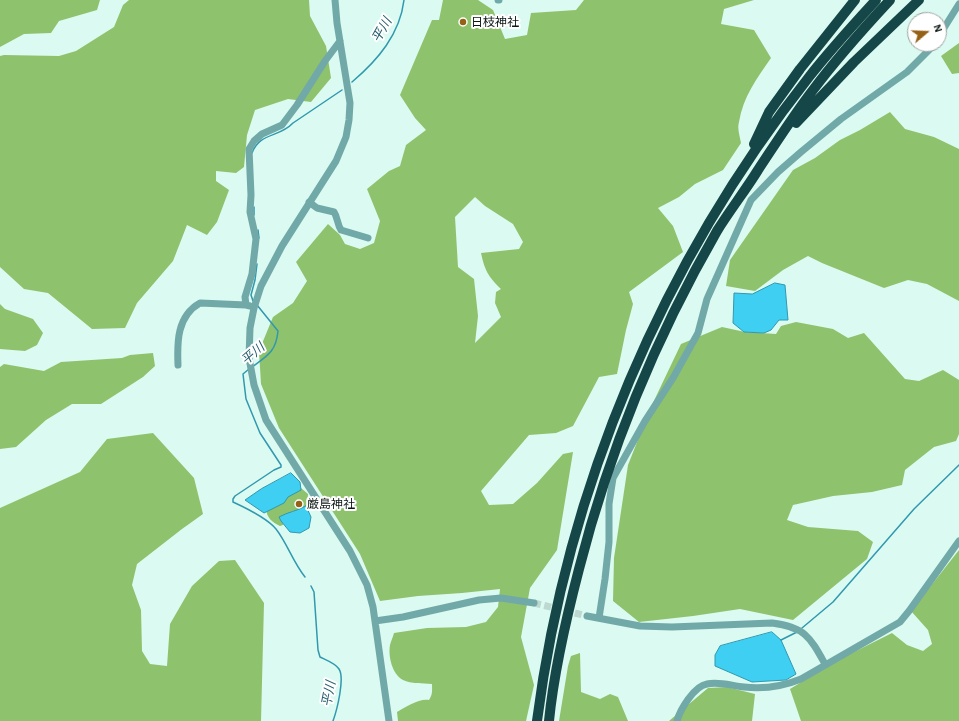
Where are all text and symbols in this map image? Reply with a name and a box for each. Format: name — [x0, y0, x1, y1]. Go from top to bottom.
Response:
north arrow — [907, 12, 947, 52]
water label: 平川 — [369, 15, 395, 45]
place label: 日枝神社 — [471, 15, 519, 29]
marker: 日枝神社 — [458, 17, 468, 27]
text: N — [931, 23, 944, 34]
water label: 平川 — [238, 340, 268, 368]
place label: 厳島神社 — [307, 497, 355, 511]
marker: 厳島神社 — [294, 499, 304, 509]
water label: 平川 — [319, 680, 339, 708]

